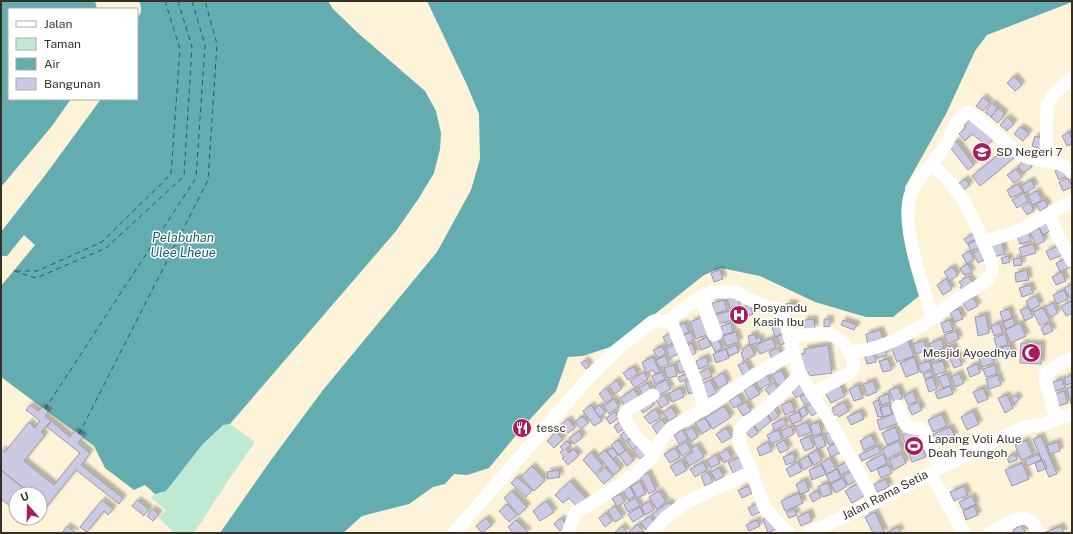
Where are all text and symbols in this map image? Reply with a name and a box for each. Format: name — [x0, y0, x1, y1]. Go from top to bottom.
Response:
legend — [8, 8, 138, 100]
text: Jalan — [44, 17, 73, 31]
text: Taman — [44, 37, 81, 51]
text: Air — [44, 57, 61, 71]
text: Bangunan — [44, 77, 100, 91]
school or university icon: SD Negeri 7 — [971, 141, 993, 163]
place label: SD Negeri 7 — [996, 145, 1063, 159]
water label: Pelabuhan Ulee Lheue — [150, 230, 216, 260]
place label: Posyandu Kasih Ibu — [753, 301, 807, 329]
hospital icon: Posyandu Kasih Ibu — [728, 304, 750, 326]
mosque icon: Mesjid Ayoedhya — [1020, 342, 1042, 364]
place label: Mesjid Ayoedhya — [923, 346, 1017, 360]
restaurant icon: tessc — [511, 417, 533, 439]
place label: tessc — [536, 421, 566, 435]
place label: Lapang Voli Alue Deah Teungoh — [928, 432, 1022, 460]
sports icon: Lapang Voli Alue Deah Teungoh — [903, 435, 925, 457]
street label: Jalan Rama Setia — [840, 467, 930, 523]
north arrow — [8, 486, 48, 526]
text: U — [19, 490, 30, 504]

